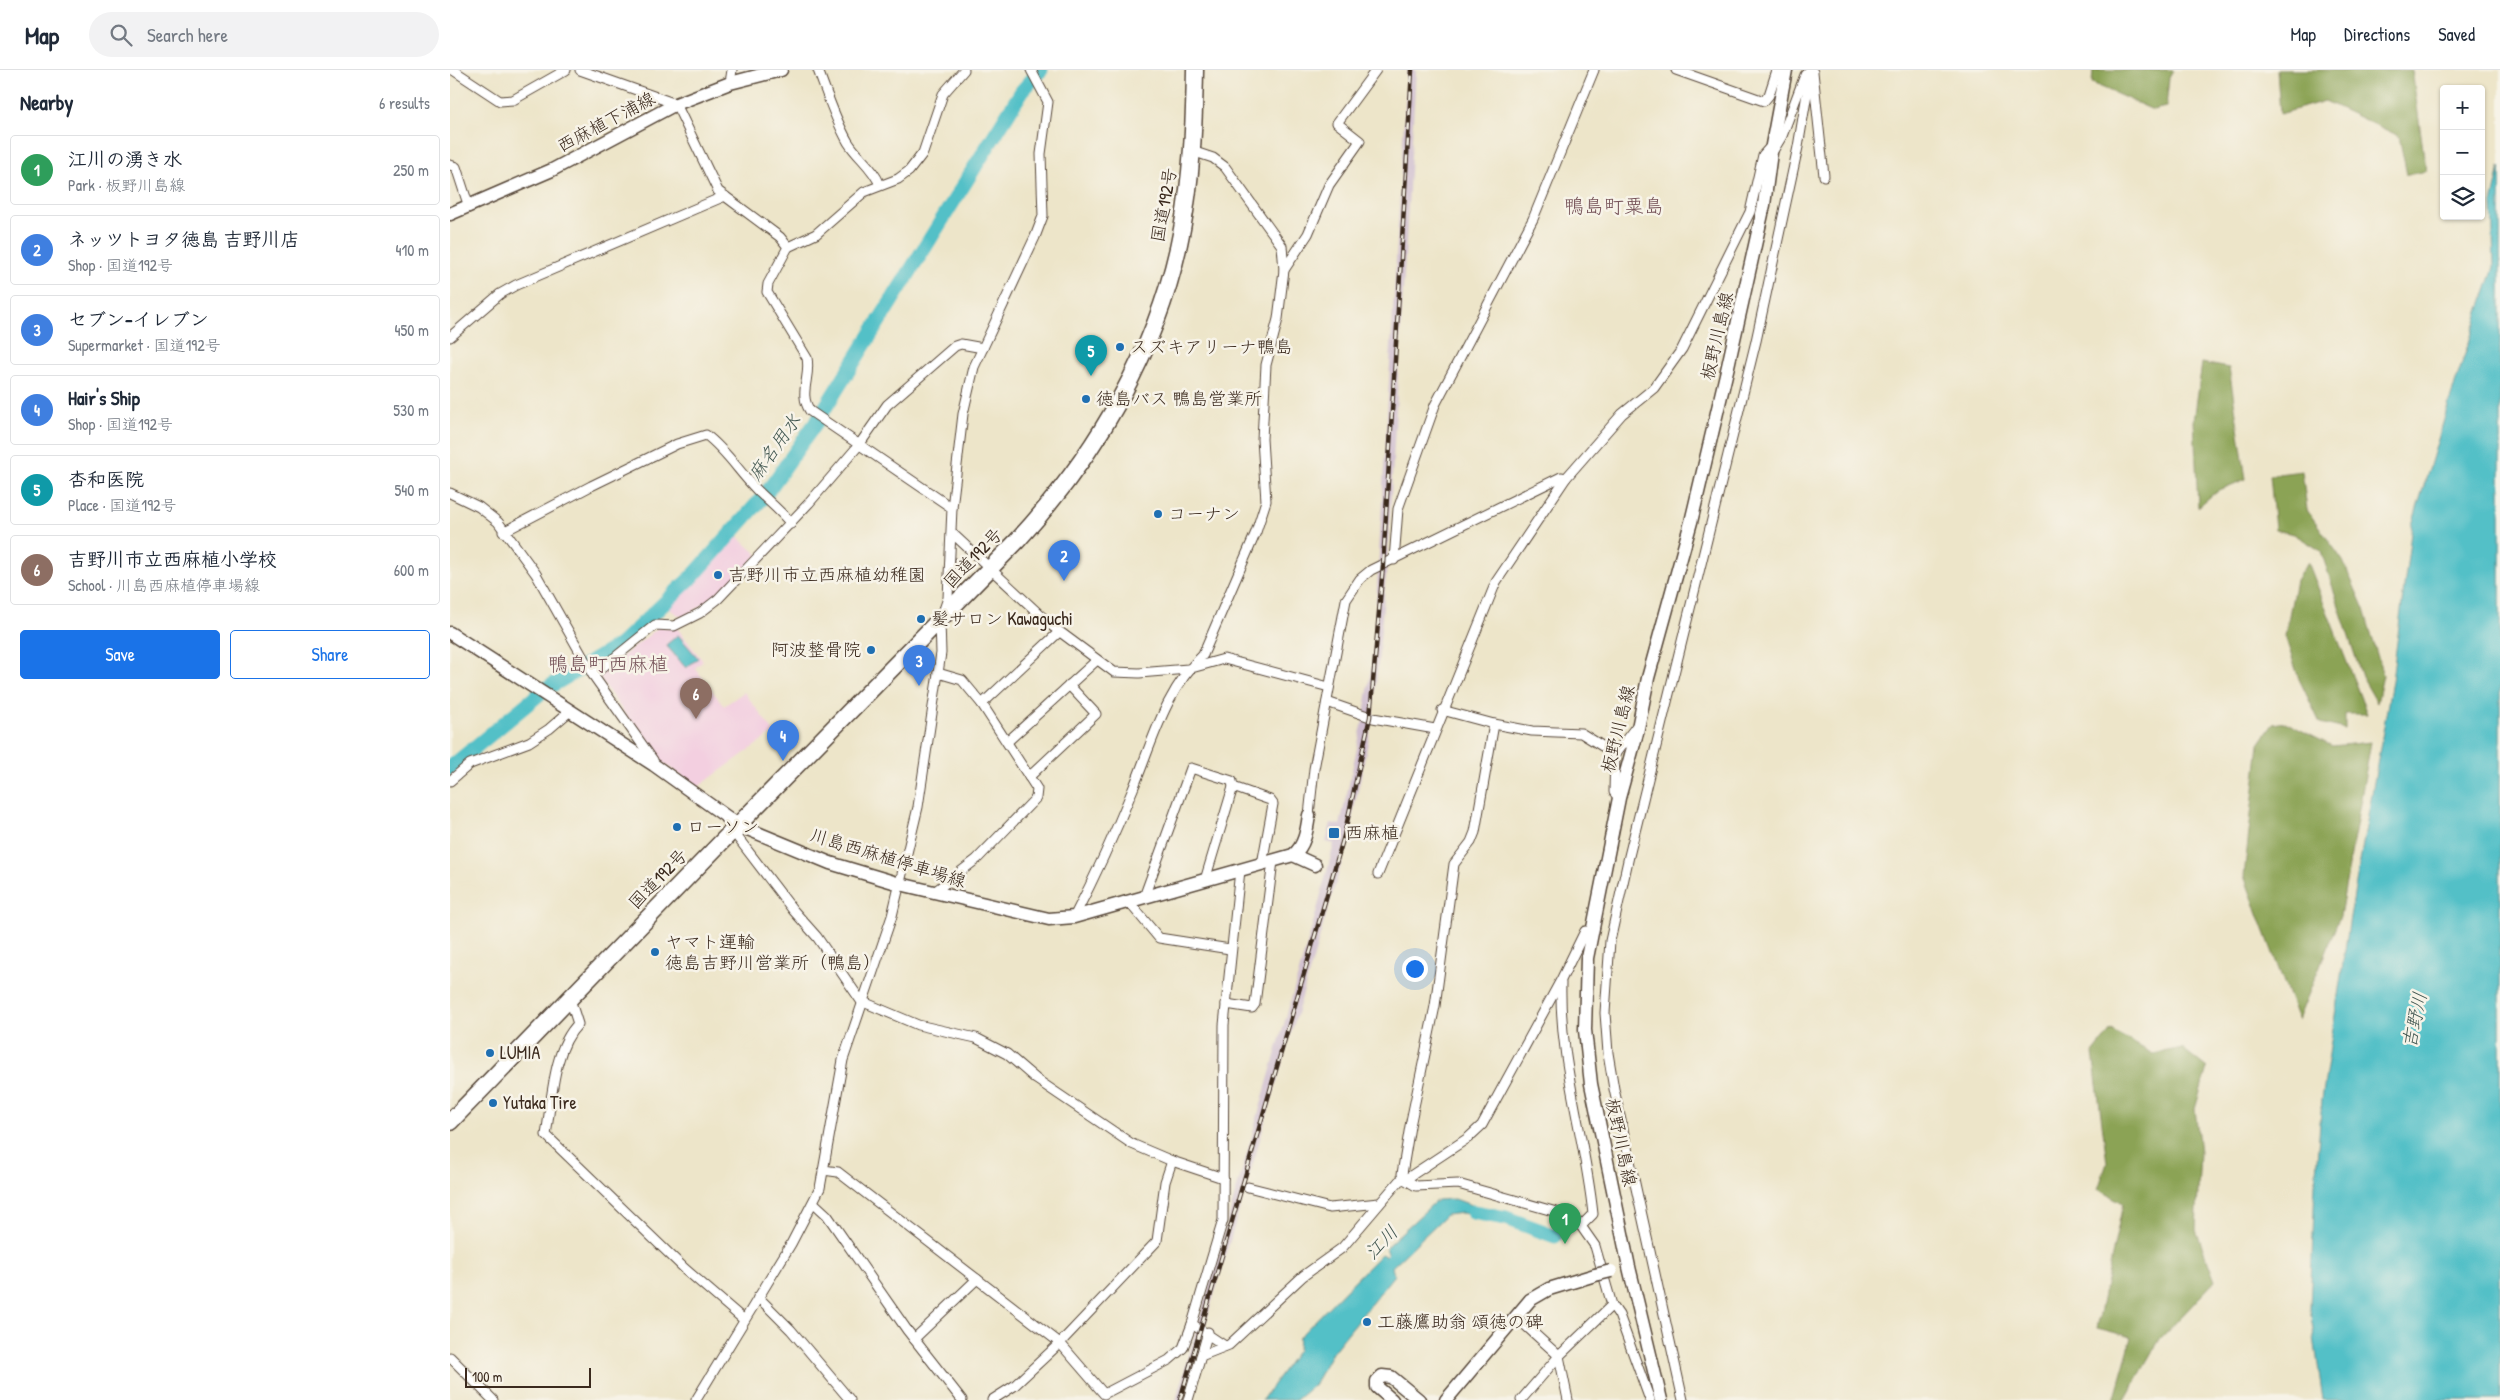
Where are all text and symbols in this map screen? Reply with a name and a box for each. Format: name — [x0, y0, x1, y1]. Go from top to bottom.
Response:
search box — [89, 12, 439, 57]
text: Map — [25, 19, 59, 51]
icon: search — [107, 21, 135, 49]
text: Search here — [147, 22, 228, 48]
text: Map — [2291, 22, 2316, 47]
text: Directions — [2344, 22, 2410, 47]
text: Saved — [2438, 22, 2475, 47]
street label: 西麻植下浦線 — [552, 85, 659, 158]
map controls — [2440, 85, 2485, 220]
button: + — [2440, 85, 2485, 130]
text: Nearby — [20, 88, 73, 117]
text: 6 results — [379, 92, 430, 114]
button: − — [2440, 130, 2485, 175]
text: 江川の湧き水 — [68, 146, 182, 172]
text: 1 — [34, 159, 40, 181]
text: 250 m — [393, 159, 429, 181]
street label: 国道192号 — [1145, 166, 1182, 244]
text: Park · 板野川島線 — [68, 174, 185, 196]
button: layers — [2440, 175, 2485, 220]
district label: 鴨島町粟島 — [1564, 192, 1664, 219]
text: ネッツトヨタ徳島 吉野川店 — [68, 226, 300, 252]
text: 2 — [33, 239, 41, 261]
text: 410 m — [395, 239, 429, 261]
text: Shop · 国道192号 — [68, 254, 173, 276]
street label: 板野川島線 — [1694, 289, 1739, 383]
text: セブン-イレブン — [68, 306, 209, 332]
text: 3 — [33, 319, 41, 341]
text: 450 m — [395, 319, 429, 341]
text: Supermarket · 国道192号 — [68, 334, 221, 356]
place label: スズキアリーナ鴨島 — [1130, 334, 1293, 359]
pin: 5 — [1075, 335, 1107, 376]
marker: スズキアリーナ鴨島 — [1114, 341, 1126, 353]
text: Hair's Ship — [68, 385, 140, 411]
place label: 徳島バス 鴨島営業所 — [1096, 386, 1262, 411]
marker: 徳島バス 鴨島営業所 — [1080, 393, 1092, 405]
text: 4 — [34, 399, 40, 421]
text: 530 m — [393, 399, 429, 421]
water label: 麻名用水 — [742, 408, 806, 486]
text: Shop · 国道192号 — [68, 413, 173, 435]
text: 杏和医院 — [68, 466, 144, 492]
text: 5 — [34, 479, 40, 501]
text: 540 m — [395, 479, 429, 501]
text: Place · 国道192号 — [68, 494, 177, 516]
place label: コーナン — [1168, 501, 1240, 526]
marker: コーナン — [1152, 508, 1164, 520]
street label: 国道192号 — [937, 522, 1008, 594]
pin: 2 — [1048, 540, 1080, 581]
text: 吉野川市立西麻植小学校 — [68, 546, 277, 572]
text: 6 — [34, 559, 40, 581]
text: 600 m — [394, 559, 429, 581]
place label: 吉野川市立西麻植幼稚園 — [728, 562, 926, 587]
marker: 吉野川市立西麻植幼稚園 — [712, 569, 724, 581]
text: School · 川島西麻植停車場線 — [68, 574, 260, 596]
place label: 髪サロン Kawaguchi — [931, 606, 1073, 631]
marker: 髪サロン Kawaguchi — [915, 613, 927, 625]
button: Save — [20, 630, 220, 679]
button: Share — [230, 630, 430, 679]
place label: 阿波整骨院 — [771, 637, 861, 662]
marker: 阿波整骨院 — [865, 644, 877, 656]
pin: 3 — [903, 645, 935, 686]
district label: 鴨島町西麻植 — [548, 650, 668, 677]
pin: 6 — [680, 678, 712, 719]
street label: 板野川島線 — [1594, 682, 1641, 776]
pin: 4 — [767, 720, 799, 761]
place label: ローソン — [687, 814, 759, 839]
place label: 西麻植 — [1345, 820, 1399, 845]
marker: ローソン — [671, 821, 683, 833]
street label: 川島西麻植停車場線 — [807, 822, 969, 893]
marker: 西麻植 — [1327, 826, 1341, 840]
street label: 国道192号 — [622, 843, 693, 915]
place label: ヤマト運輸 徳島吉野川営業所（鴨島） — [665, 929, 881, 975]
marker: ヤマト運輸 徳島吉野川営業所（鴨島） — [649, 946, 661, 958]
your location — [1402, 956, 1428, 982]
water label: 吉野川 — [2395, 989, 2433, 1051]
place label: LUMIA — [500, 1040, 541, 1065]
marker: LUMIA — [484, 1047, 496, 1059]
place label: Yutaka Tire — [503, 1090, 577, 1115]
street label: 板野川島線 — [1600, 1095, 1643, 1189]
marker: Yutaka Tire — [487, 1097, 499, 1109]
pin: 1 — [1549, 1203, 1581, 1244]
water label: 江川 — [1358, 1219, 1404, 1265]
place label: 工藤鷹助翁 頌徳の碑 — [1377, 1309, 1543, 1334]
marker: 工藤鷹助翁 頌徳の碑 — [1361, 1316, 1373, 1328]
scale bar — [465, 1365, 591, 1388]
text: 100 m — [472, 1367, 502, 1386]

